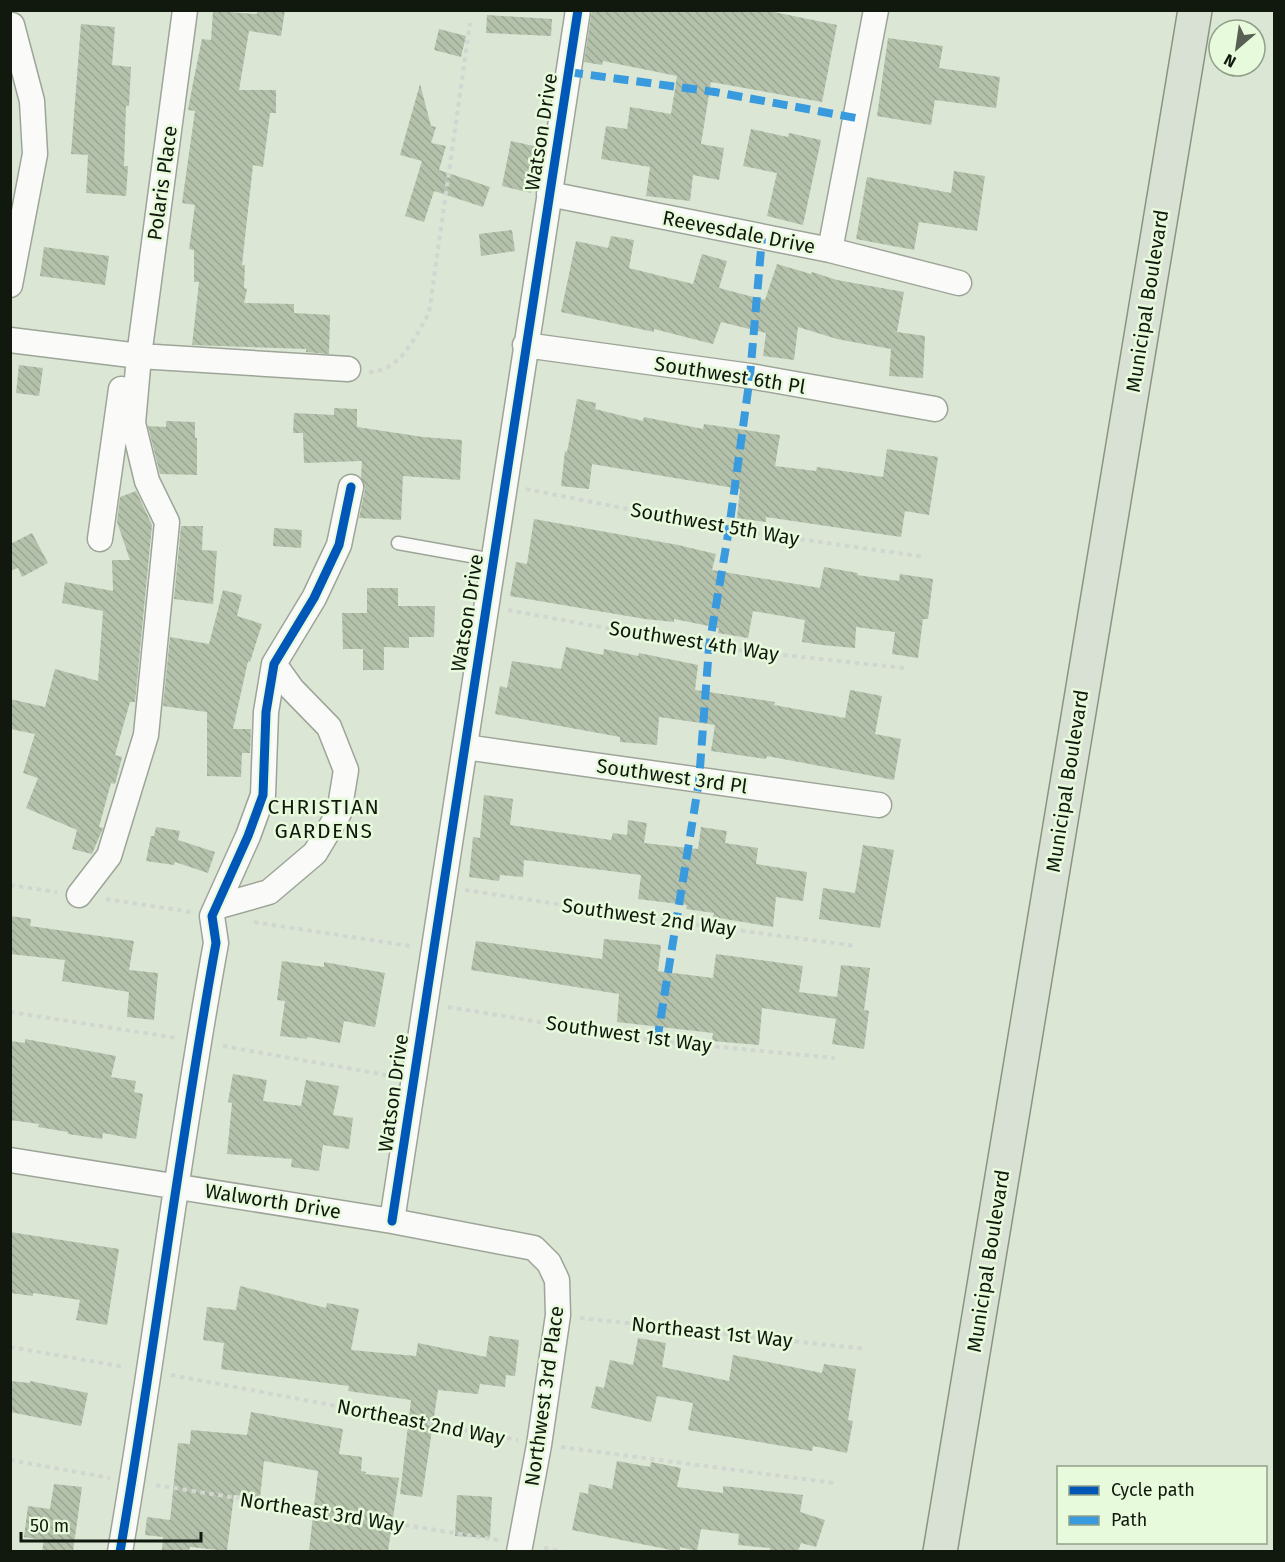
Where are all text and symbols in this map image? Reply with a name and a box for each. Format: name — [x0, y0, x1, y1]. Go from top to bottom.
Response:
north arrow — [1207, 18, 1267, 78]
text: N — [1221, 50, 1239, 72]
street label: Watson Drive — [520, 71, 562, 193]
street label: Polaris Place — [142, 124, 182, 242]
street label: Reevesdale Drive — [661, 205, 817, 259]
street label: Municipal Boulevard — [1121, 208, 1173, 394]
street label: Southwest 6th Pl — [653, 351, 807, 399]
street label: Southwest 5th Way — [629, 497, 801, 551]
street label: Watson Drive — [446, 552, 488, 674]
street label: Southwest 4th Way — [607, 616, 781, 666]
street label: Municipal Boulevard — [1041, 688, 1093, 874]
street label: Southwest 3rd Pl — [595, 754, 749, 798]
district label: CHRISTIAN GARDENS — [268, 794, 380, 844]
street label: Southwest 2nd Way — [560, 893, 738, 941]
street label: Southwest 1st Way — [545, 1010, 714, 1058]
street label: Watson Drive — [373, 1032, 413, 1154]
street label: Municipal Boulevard — [962, 1168, 1014, 1354]
street label: Walworth Drive — [203, 1178, 343, 1224]
street label: Northwest 3rd Place — [519, 1304, 569, 1488]
street label: Northeast 1st Way — [630, 1312, 794, 1352]
street label: Northeast 2nd Way — [335, 1394, 507, 1450]
legend — [1057, 1466, 1267, 1544]
text: Cycle path — [1111, 1479, 1195, 1501]
street label: Northeast 3rd Way — [238, 1487, 406, 1537]
scale bar — [21, 1505, 201, 1543]
text: Path — [1111, 1509, 1147, 1531]
text: 50 m — [30, 1515, 69, 1537]

